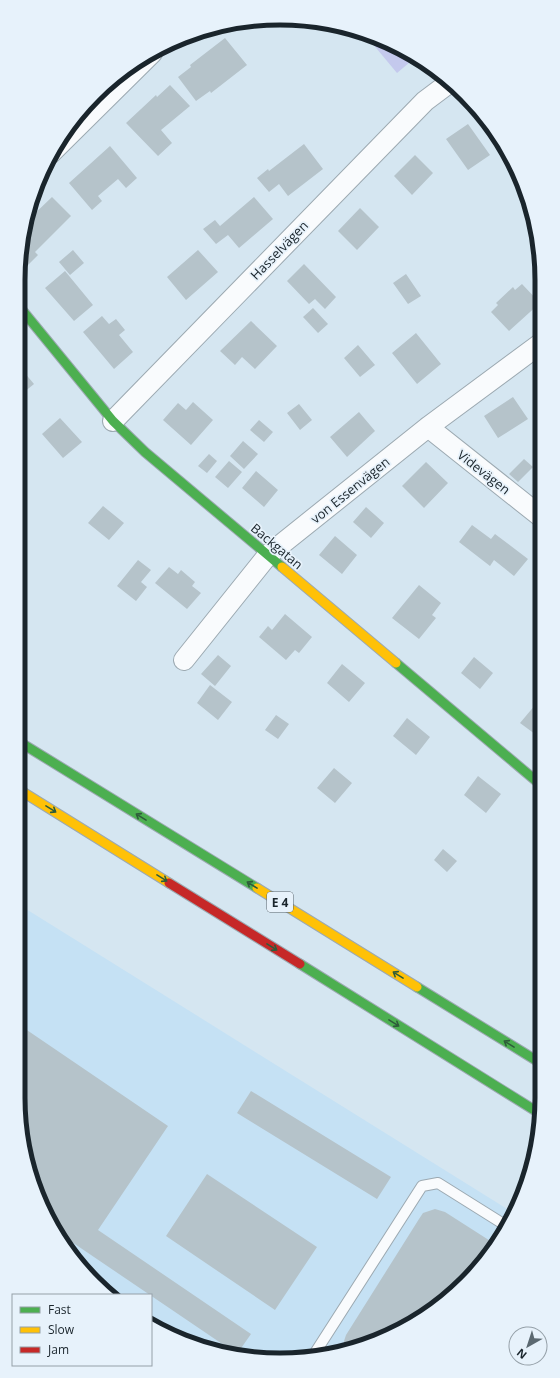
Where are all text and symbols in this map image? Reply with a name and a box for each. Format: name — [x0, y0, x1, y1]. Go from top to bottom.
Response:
street label: Hasselvägen — [246, 216, 312, 284]
street label: Videvägen — [454, 446, 514, 498]
street label: von Essenvägen — [307, 453, 393, 527]
street label: Backgatan — [247, 519, 307, 573]
one-way arrow — [45, 806, 57, 814]
one-way arrow — [135, 812, 147, 820]
one-way arrow — [156, 874, 167, 882]
one-way arrow — [246, 880, 258, 888]
road number: E 4 — [267, 892, 293, 912]
one-way arrow — [266, 943, 278, 951]
one-way arrow — [393, 971, 404, 979]
one-way arrow — [388, 1019, 400, 1027]
one-way arrow — [504, 1040, 515, 1048]
legend — [12, 1294, 152, 1366]
text: Fast — [48, 1301, 71, 1318]
text: Slow — [48, 1321, 75, 1338]
north arrow — [508, 1326, 548, 1366]
text: Jam — [47, 1341, 69, 1358]
text: N — [513, 1346, 530, 1363]

